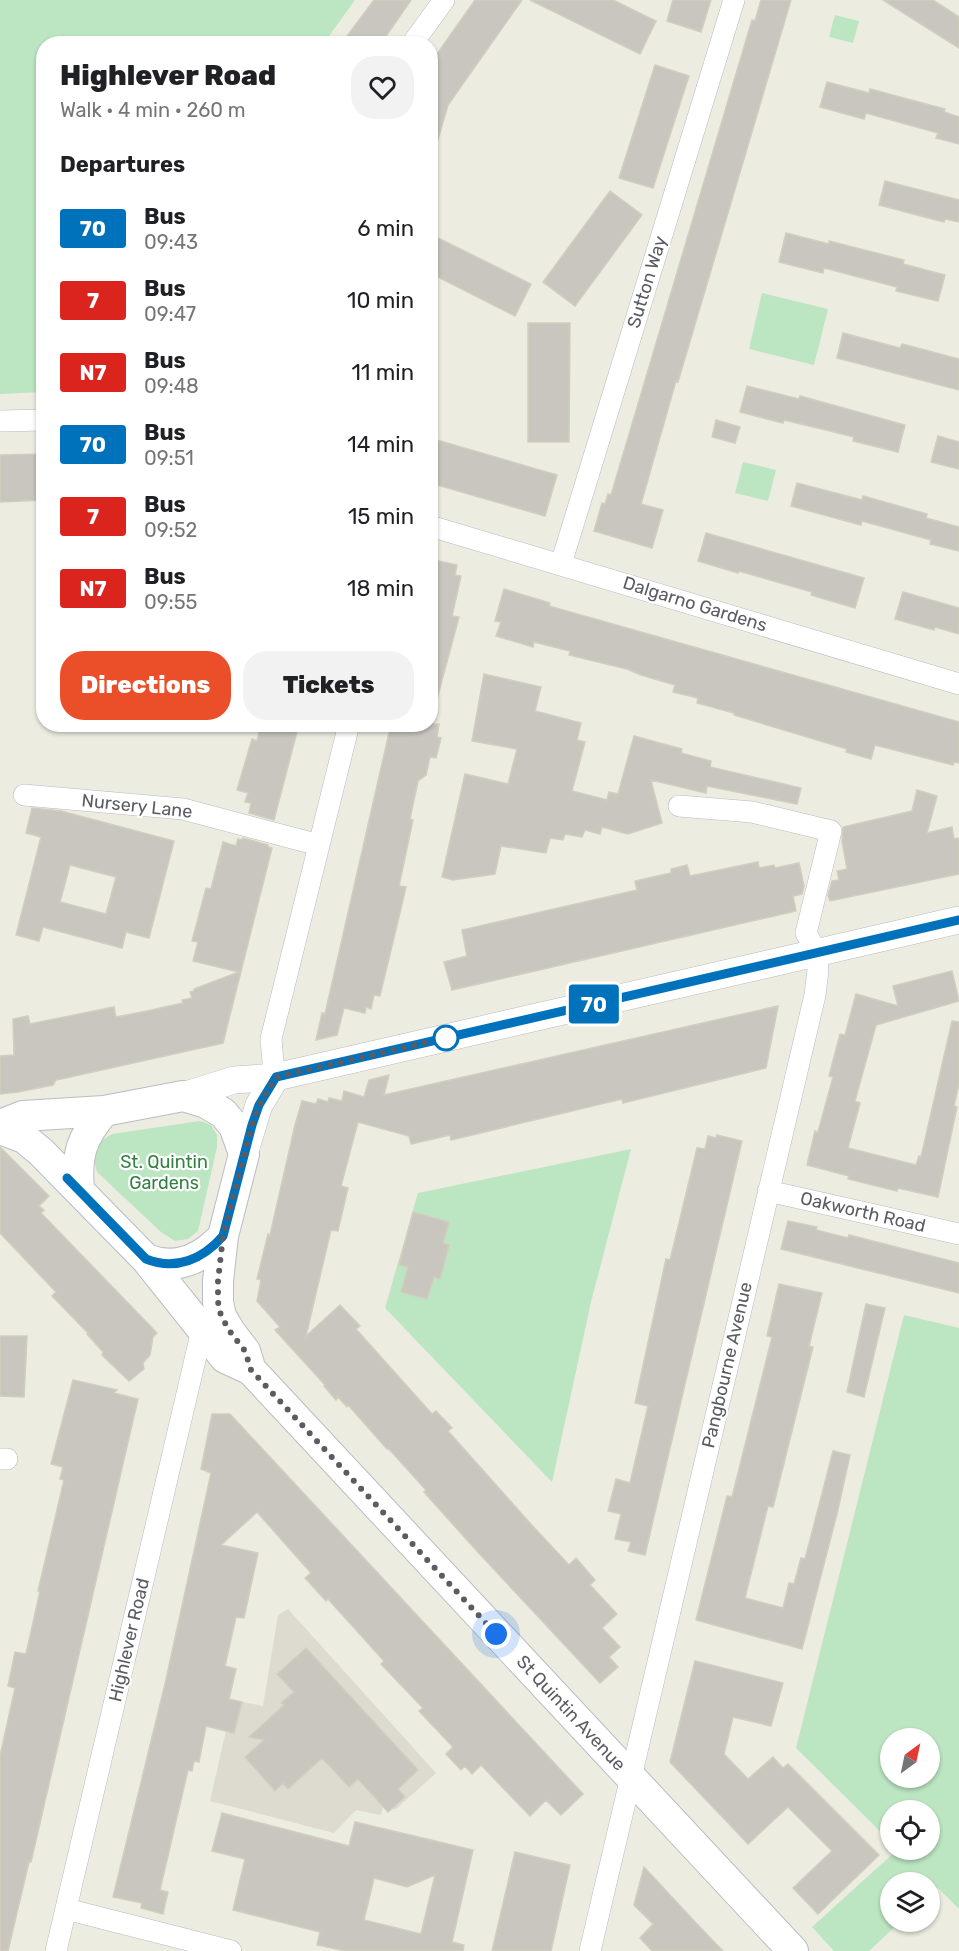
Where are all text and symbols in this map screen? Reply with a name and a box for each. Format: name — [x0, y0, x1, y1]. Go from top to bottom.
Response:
button: heart — [351, 56, 414, 119]
text: Highlever Road — [60, 59, 276, 92]
text: Walk · 4 min · 260 m — [60, 98, 246, 122]
text: Departures — [60, 151, 185, 178]
text: Bus — [144, 203, 186, 230]
text: 6 min — [357, 215, 414, 242]
text: 70 — [80, 216, 106, 241]
text: 09:43 — [144, 230, 198, 254]
street label: Sutton Way — [623, 233, 671, 331]
text: Bus — [144, 275, 186, 302]
text: 10 min — [347, 287, 414, 314]
text: 7 — [87, 288, 99, 313]
text: 09:47 — [144, 302, 196, 326]
text: Bus — [144, 347, 186, 374]
text: 11 min — [352, 359, 414, 386]
text: N7 — [79, 360, 107, 385]
text: 09:48 — [144, 374, 199, 398]
text: Bus — [144, 419, 186, 446]
text: 14 min — [347, 431, 414, 458]
text: 70 — [80, 432, 106, 457]
text: 09:51 — [144, 446, 194, 470]
text: Bus — [144, 491, 186, 518]
text: 15 min — [348, 503, 414, 530]
text: 7 — [87, 504, 99, 529]
text: 09:52 — [144, 518, 197, 542]
text: Bus — [144, 563, 186, 590]
street label: Dalgarno Gardens — [620, 572, 770, 636]
text: 18 min — [347, 575, 414, 602]
text: N7 — [79, 576, 107, 601]
text: 09:55 — [144, 590, 197, 614]
button: Directions — [60, 651, 231, 720]
button: Tickets — [243, 651, 414, 720]
street label: Nursery Lane — [81, 789, 193, 823]
line badge: 70 — [567, 984, 621, 1024]
text: 70 — [581, 992, 607, 1017]
unlabelled marker — [433, 1025, 459, 1051]
park label: St. Quintin Gardens — [120, 1151, 208, 1194]
street label: Oakworth Road — [798, 1187, 928, 1237]
street label: Pangbourne Avenue — [697, 1280, 757, 1450]
street label: Highlever Road — [104, 1576, 154, 1704]
your location — [481, 1619, 511, 1649]
street label: St Quintin Avenue — [512, 1651, 630, 1775]
north arrow — [880, 1728, 940, 1788]
map controls — [880, 1728, 940, 1932]
button: locate — [880, 1800, 940, 1860]
button: layers — [880, 1872, 940, 1932]

